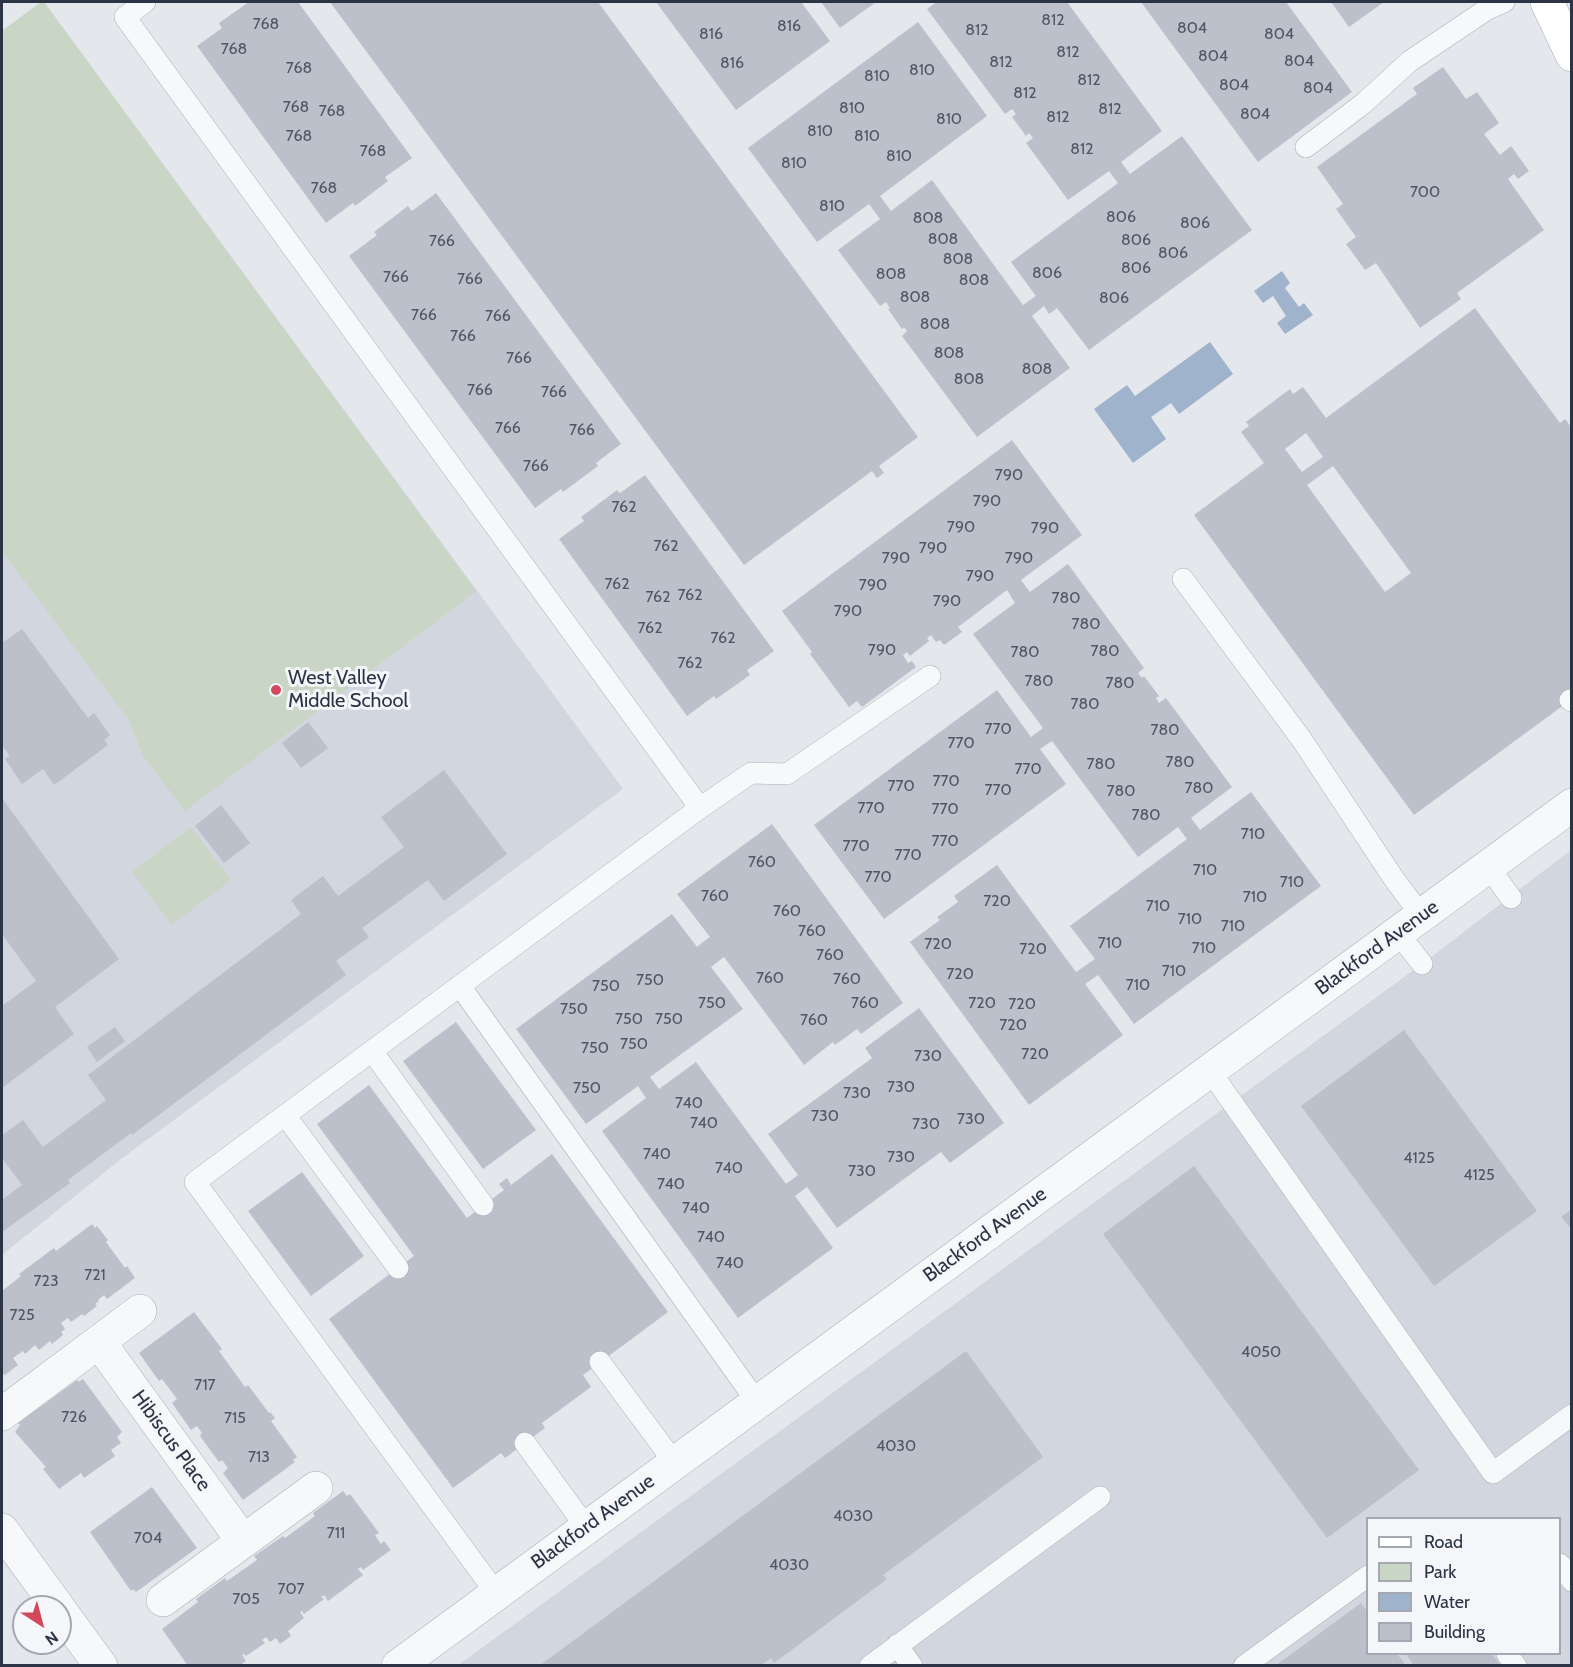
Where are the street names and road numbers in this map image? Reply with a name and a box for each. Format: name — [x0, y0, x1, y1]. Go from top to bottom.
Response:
street label: Blackford Avenue — [1311, 895, 1443, 1001]
street label: Blackford Avenue — [919, 1182, 1051, 1288]
street label: Hibiscus Place — [126, 1386, 216, 1496]
street label: Blackford Avenue — [527, 1469, 659, 1575]

